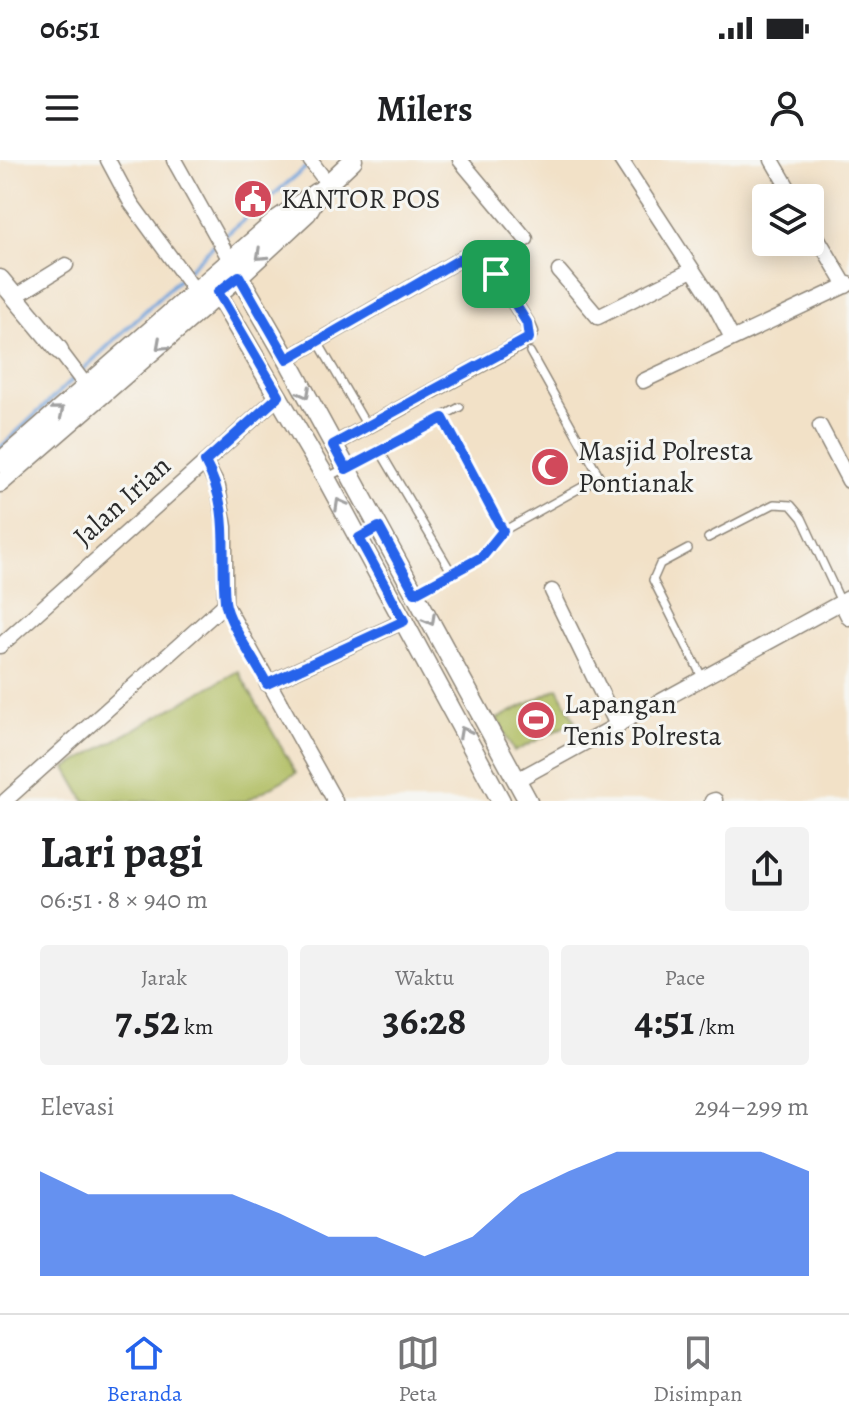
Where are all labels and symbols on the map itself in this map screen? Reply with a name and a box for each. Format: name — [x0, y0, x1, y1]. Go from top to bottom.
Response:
public building icon: KANTOR POS — [232, 178, 274, 220]
place label: KANTOR POS — [281, 180, 441, 218]
pin — [462, 240, 530, 308]
one-way arrow — [256, 246, 271, 260]
one-way arrow — [155, 335, 170, 349]
one-way arrow — [296, 384, 311, 399]
one-way arrow — [49, 406, 64, 421]
place label: Masjid Polresta Pontianak — [578, 432, 753, 502]
mosque icon: Masjid Polresta Pontianak — [529, 446, 571, 488]
street label: Jalan Irian — [65, 447, 179, 555]
one-way arrow — [334, 498, 350, 513]
one-way arrow — [421, 612, 436, 627]
place label: Lapangan Tenis Polresta — [564, 685, 722, 755]
sports icon: Lapangan Tenis Polresta — [515, 699, 557, 741]
one-way arrow — [458, 727, 474, 741]

